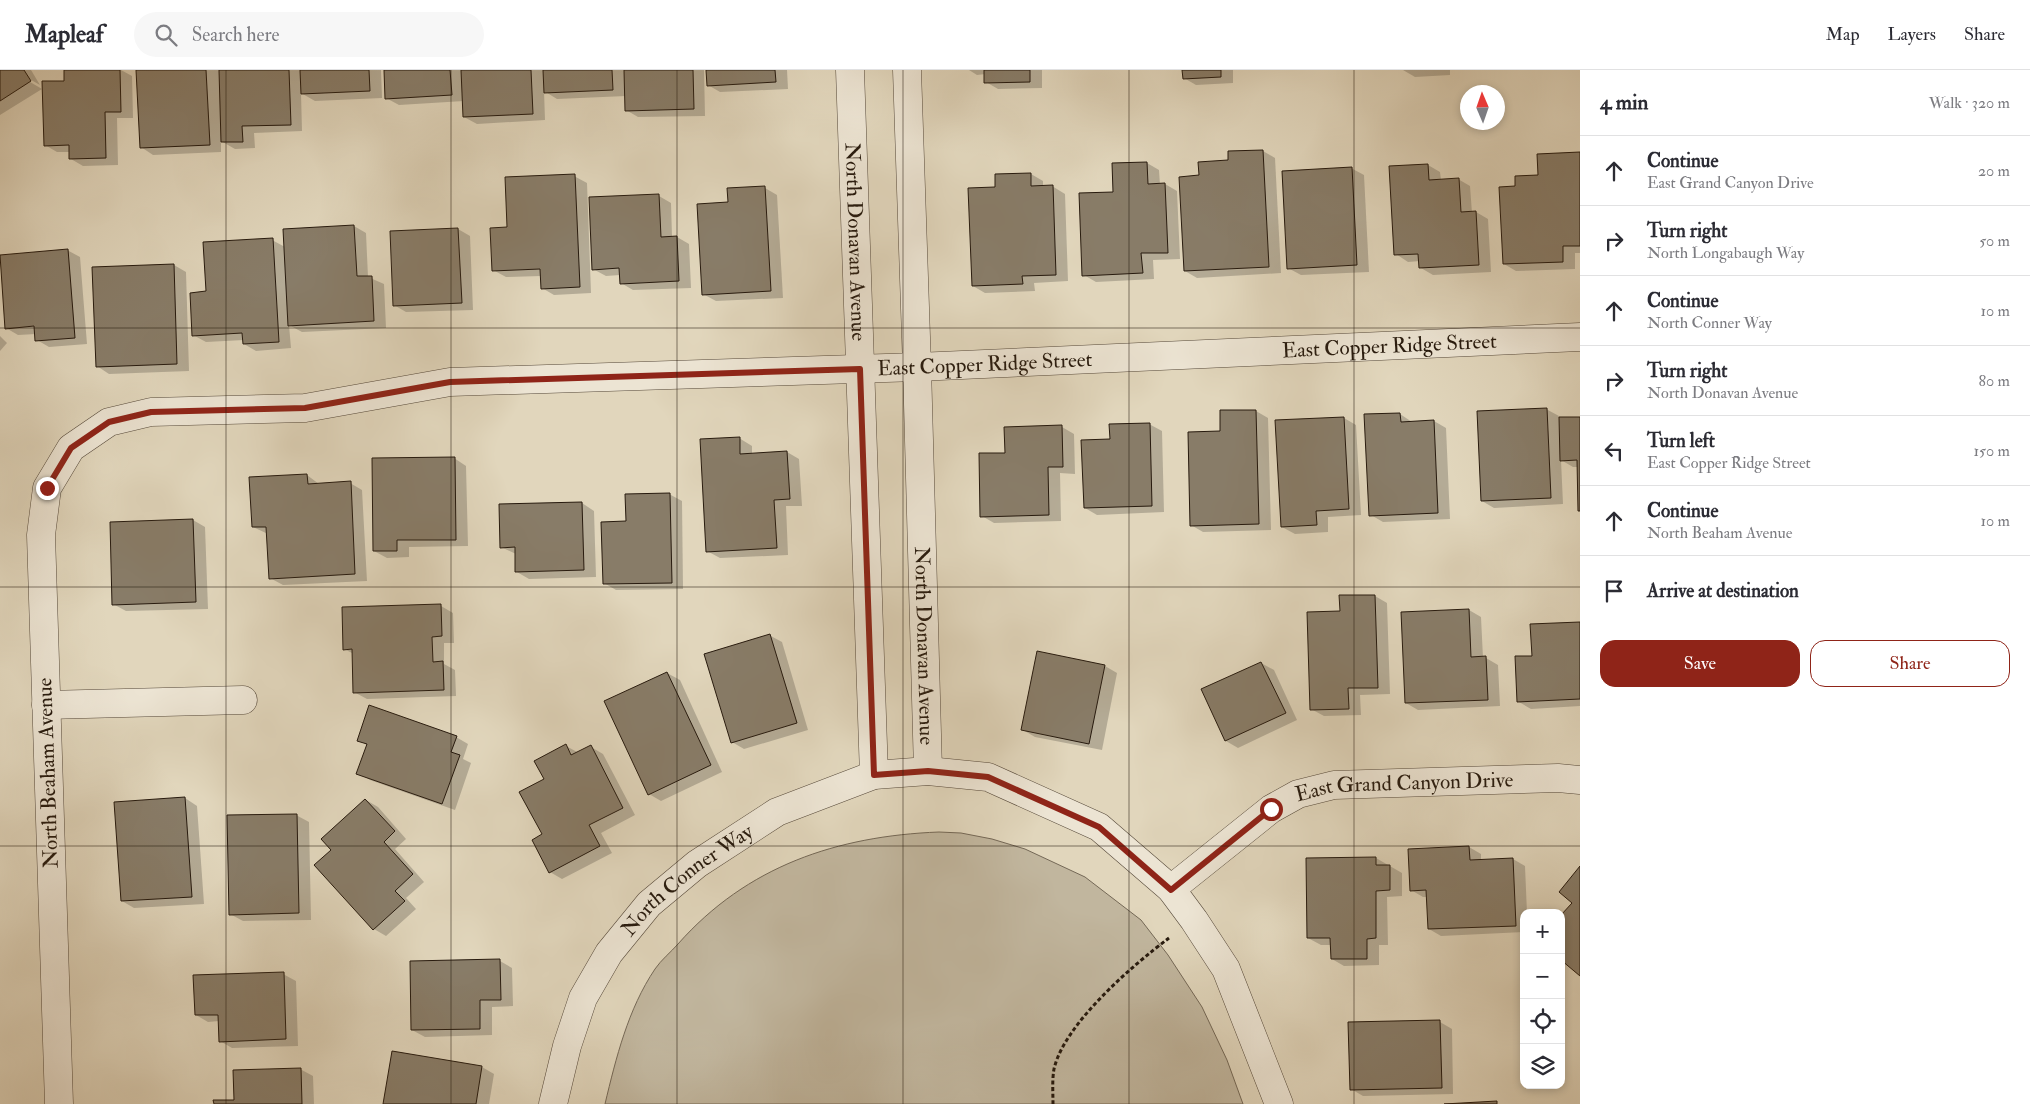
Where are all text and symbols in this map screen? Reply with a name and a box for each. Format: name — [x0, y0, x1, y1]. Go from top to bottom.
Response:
search box — [134, 12, 484, 57]
text: Mapleaf — [25, 19, 104, 50]
icon: search — [152, 21, 180, 49]
text: Search here — [192, 23, 279, 47]
text: Map — [1826, 23, 1860, 46]
text: Layers — [1888, 23, 1936, 46]
text: Share — [1964, 23, 2005, 46]
north arrow — [1460, 85, 1505, 130]
text: 4 min — [1600, 89, 1648, 116]
text: Walk · 320 m — [1929, 93, 2010, 113]
street label: North Donavan Avenue — [839, 142, 873, 342]
text: Continue — [1647, 149, 1718, 173]
icon: ahead — [1600, 157, 1628, 185]
text: 20 m — [1978, 161, 2010, 181]
text: East Grand Canyon Drive — [1647, 173, 1814, 193]
text: Turn right — [1647, 219, 1727, 243]
icon: right — [1600, 227, 1628, 255]
text: 50 m — [1979, 231, 2010, 251]
text: North Longabaugh Way — [1647, 243, 1804, 263]
text: Continue — [1647, 289, 1718, 313]
icon: ahead — [1600, 297, 1628, 325]
text: 10 m — [1980, 301, 2010, 321]
text: North Conner Way — [1647, 313, 1772, 333]
street label: East Copper Ridge Street — [1281, 327, 1498, 364]
street label: East Copper Ridge Street — [877, 346, 1093, 382]
text: Turn right — [1647, 359, 1727, 383]
icon: right — [1600, 367, 1628, 395]
text: 80 m — [1979, 371, 2010, 391]
text: North Donavan Avenue — [1647, 383, 1798, 403]
text: Turn left — [1647, 429, 1715, 453]
icon: left — [1600, 437, 1628, 465]
text: 150 m — [1973, 441, 2010, 461]
text: East Copper Ridge Street — [1647, 453, 1811, 473]
route end — [36, 477, 59, 500]
text: Continue — [1647, 499, 1718, 523]
icon: ahead — [1600, 507, 1628, 535]
text: 10 m — [1980, 511, 2010, 531]
text: North Beaham Avenue — [1647, 523, 1792, 543]
street label: North Donavan Avenue — [908, 546, 941, 746]
icon: arrive — [1600, 577, 1628, 605]
text: Arrive at destination — [1647, 579, 1799, 603]
button: Save — [1600, 640, 1800, 687]
button: Share — [1810, 640, 2010, 687]
street label: North Beaham Avenue — [31, 677, 65, 869]
street label: East Grand Canyon Drive — [1292, 766, 1514, 808]
route start — [1260, 798, 1283, 821]
street label: North Conner Way — [615, 817, 759, 942]
map controls — [1520, 909, 1565, 1089]
button: + — [1520, 909, 1565, 954]
button: − — [1520, 954, 1565, 999]
button: locate — [1520, 999, 1565, 1044]
button: layers — [1520, 1044, 1565, 1089]

